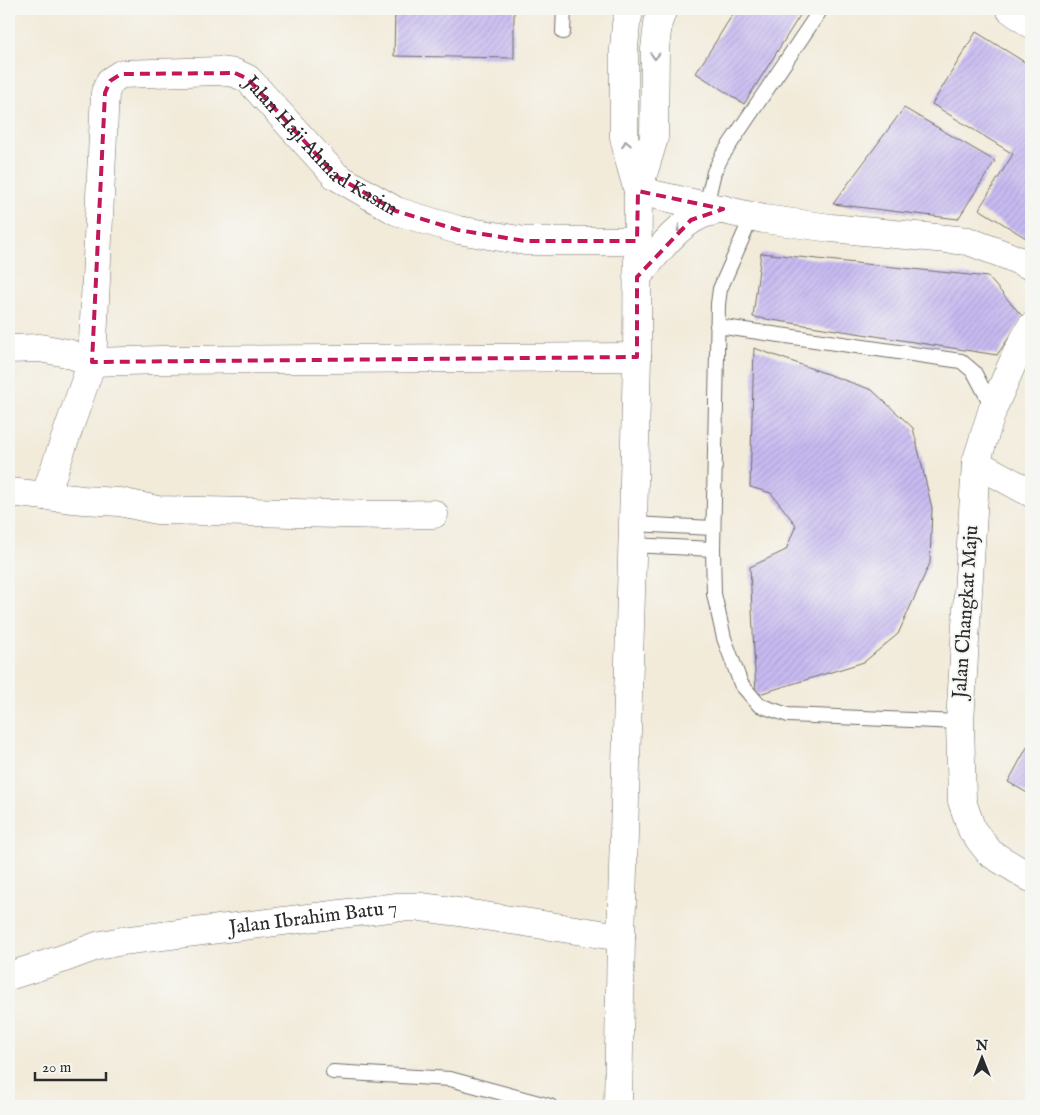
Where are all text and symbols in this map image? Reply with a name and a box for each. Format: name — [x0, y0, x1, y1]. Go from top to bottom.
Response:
one-way arrow — [650, 53, 660, 61]
street label: Jalan Haji Ahmad Kasim — [237, 69, 402, 222]
one-way arrow — [621, 140, 632, 149]
one-way arrow — [676, 223, 685, 232]
street label: Jalan Changkat Maju — [947, 525, 985, 701]
street label: Jalan Ibrahim Batu 7 — [225, 895, 399, 940]
north arrow — [958, 1032, 1008, 1082]
text: N — [975, 1037, 988, 1055]
scale bar — [35, 1050, 106, 1082]
text: 20 m — [42, 1058, 72, 1077]

